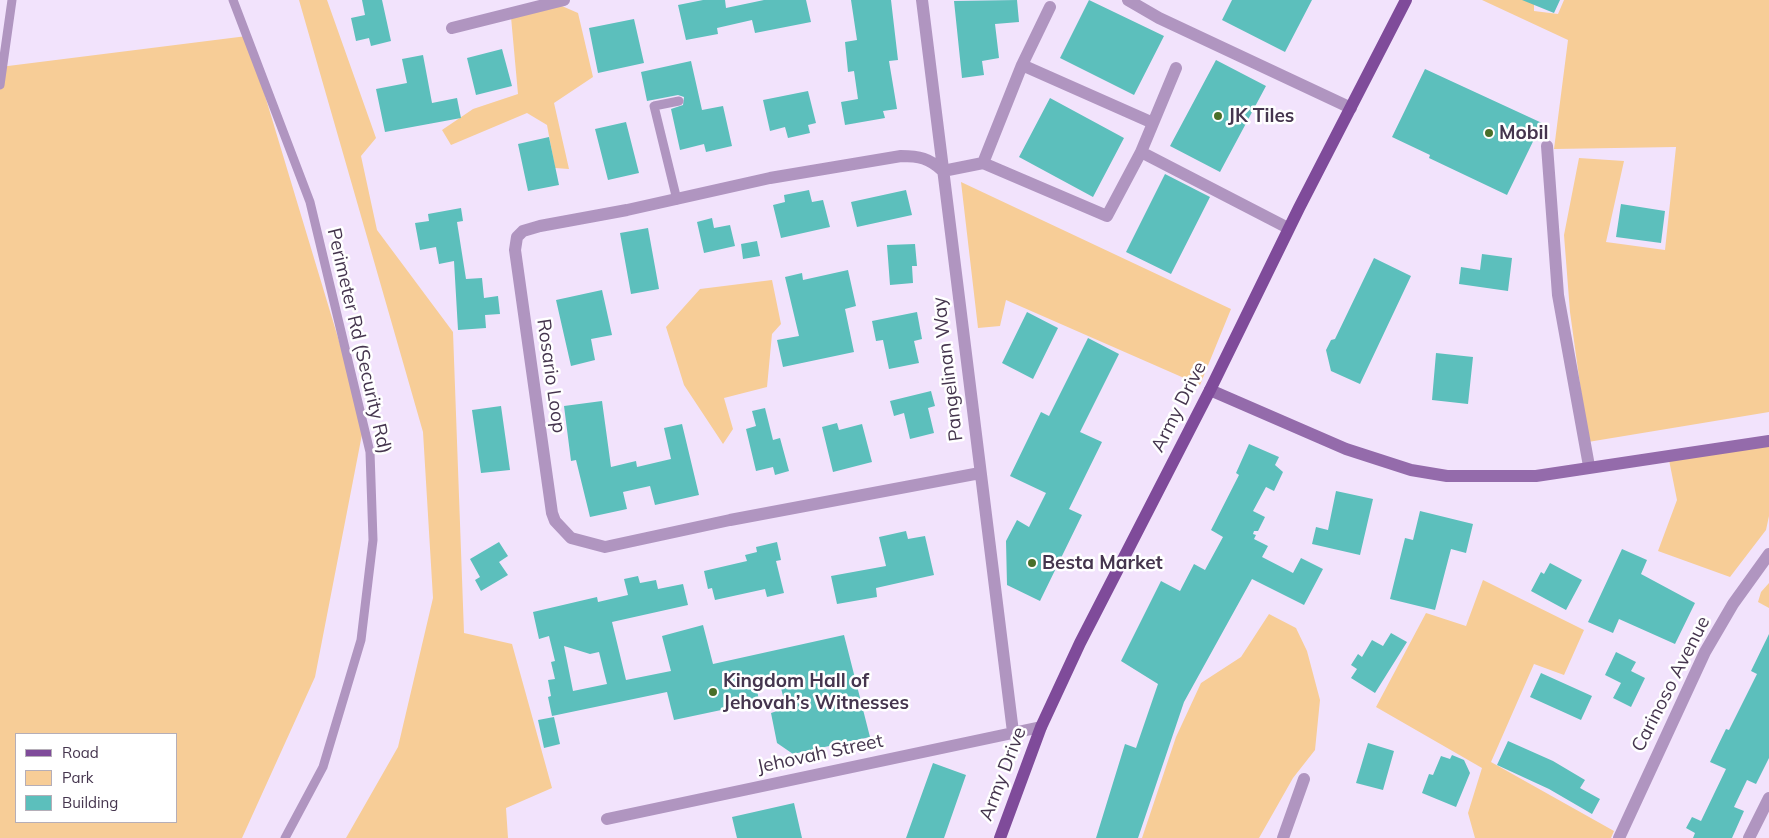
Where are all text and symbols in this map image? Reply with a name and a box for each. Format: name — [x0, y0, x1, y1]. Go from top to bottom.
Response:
place label: JK Tiles — [1228, 105, 1294, 127]
marker: JK Tiles — [1212, 110, 1224, 122]
place label: Mobil — [1499, 122, 1548, 144]
marker: Mobil — [1483, 127, 1495, 139]
street label: Perimeter Rd (Security Rd) — [322, 226, 396, 456]
street label: Pangelinan Way — [928, 295, 968, 443]
street label: Rosario Loop — [532, 317, 570, 435]
street label: Army Drive — [1147, 358, 1211, 456]
place label: Besta Market — [1042, 552, 1163, 574]
marker: Besta Market — [1026, 557, 1038, 569]
street label: Carinoso Avenue — [1627, 612, 1715, 756]
place label: Kingdom Hall of Jehovah’s Witnesses — [723, 670, 909, 714]
marker: Kingdom Hall of Jehovah’s Witnesses — [707, 686, 719, 698]
street label: Army Drive — [975, 724, 1031, 824]
street label: Jehovah Street — [755, 730, 885, 778]
legend — [15, 733, 178, 823]
text: Road — [62, 743, 99, 762]
text: Park — [62, 768, 94, 787]
text: Building — [62, 793, 118, 812]

